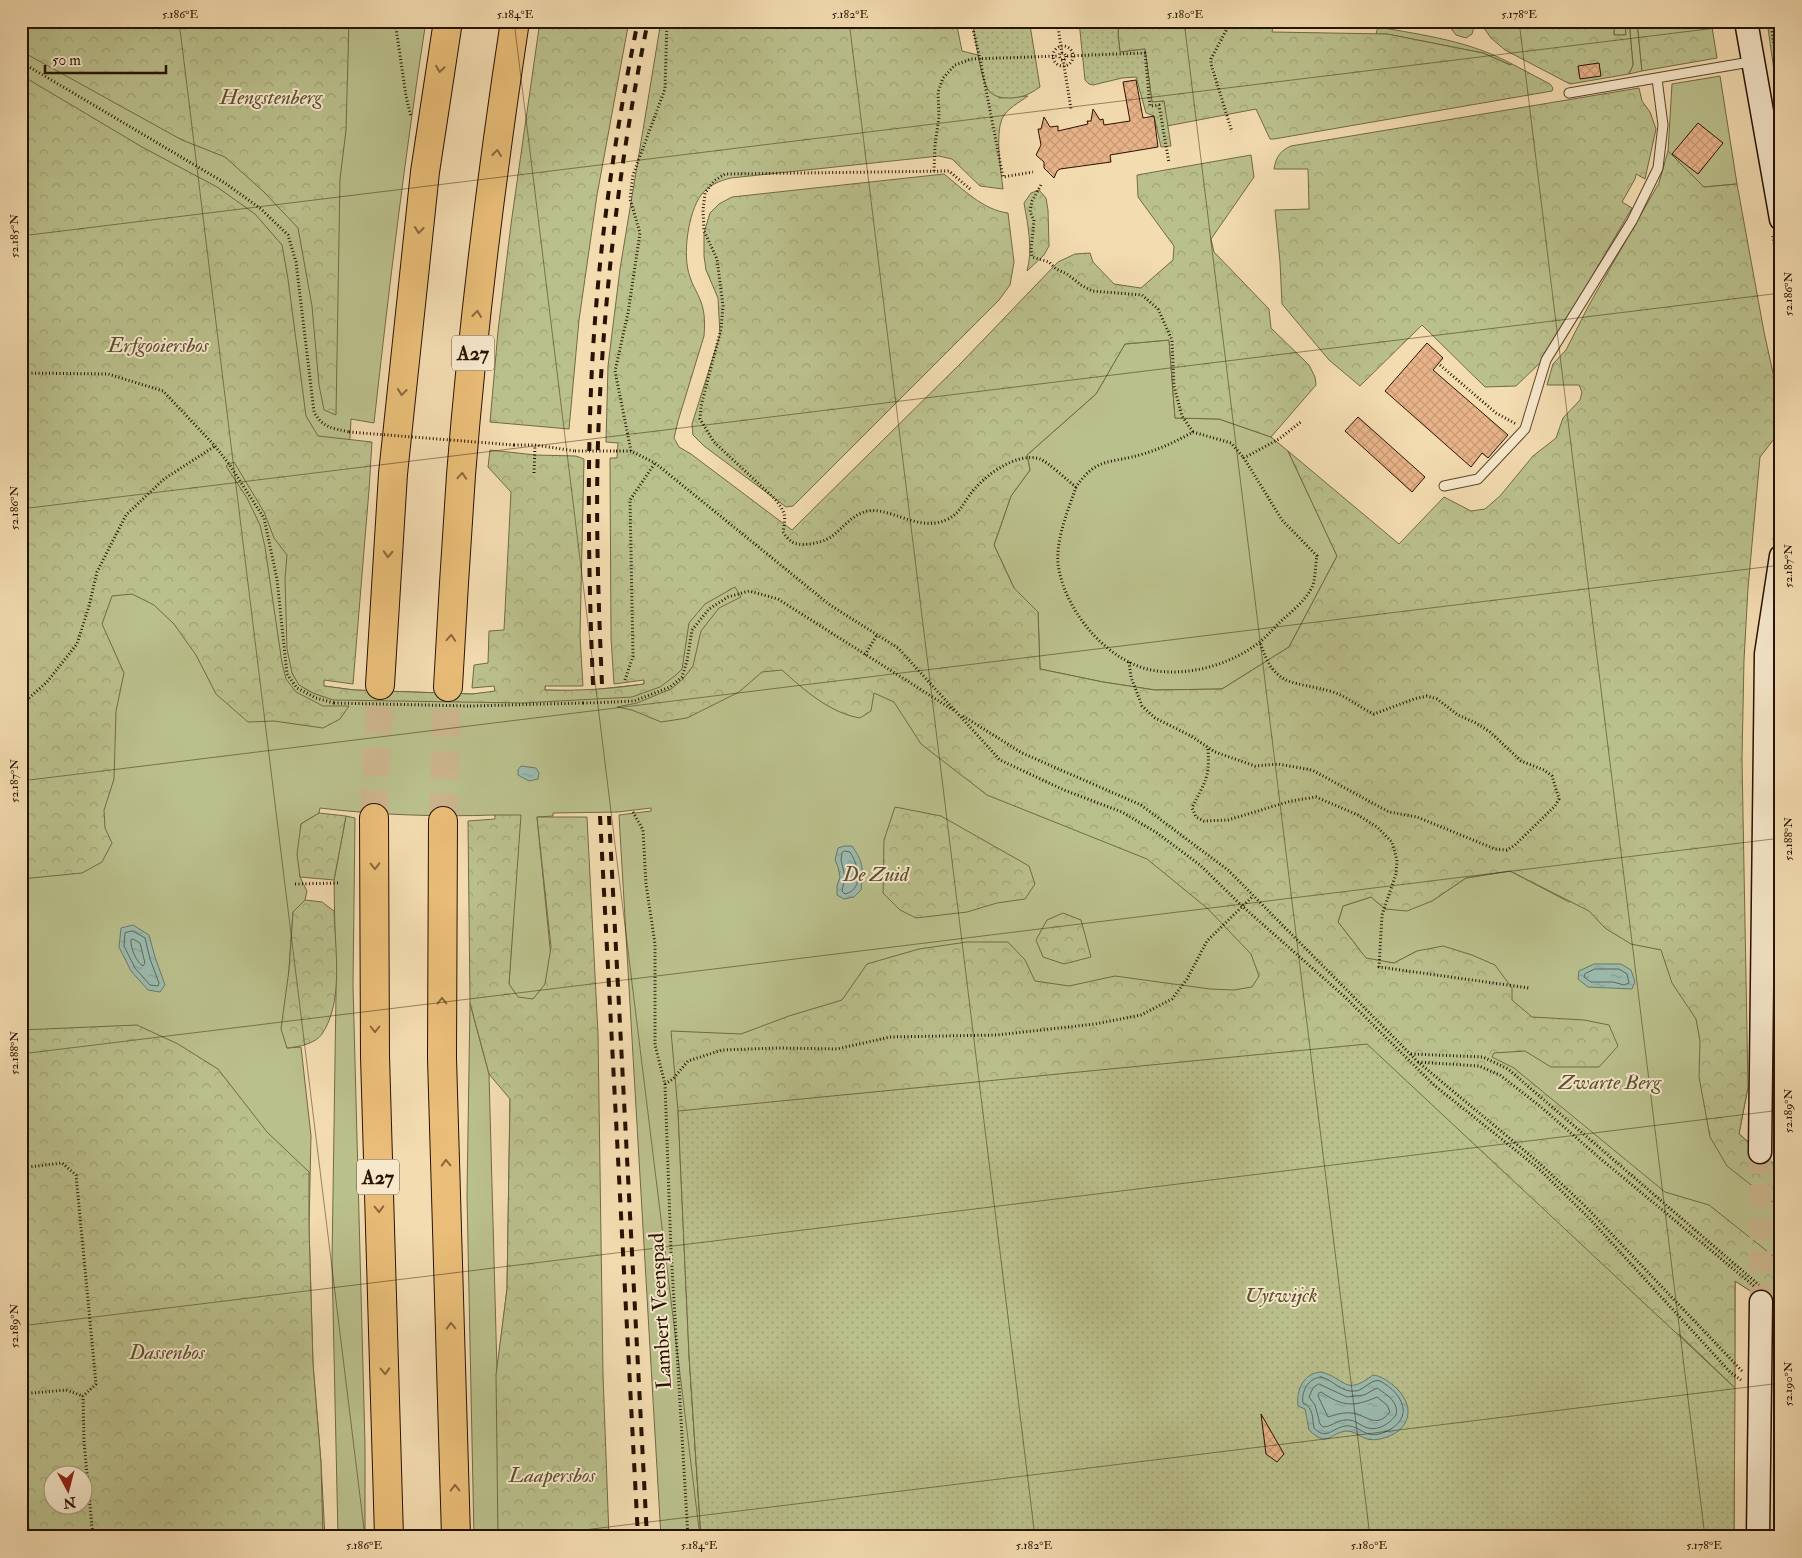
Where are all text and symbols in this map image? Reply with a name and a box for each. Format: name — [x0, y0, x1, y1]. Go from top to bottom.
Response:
text: 5.186°E — [162, 7, 198, 22]
text: 5.184°E — [497, 7, 534, 22]
text: 5.182°E — [832, 7, 868, 22]
text: 5.180°E — [1167, 7, 1204, 22]
text: 5.178°E — [1501, 7, 1537, 22]
scale bar — [45, 42, 166, 74]
text: 50 m — [52, 51, 81, 70]
one-way arrow — [436, 65, 446, 74]
park label: Hengstenberg — [219, 84, 323, 111]
one-way arrow — [491, 149, 502, 157]
text: 52.185°N — [7, 214, 22, 258]
one-way arrow — [414, 227, 425, 235]
text: 52.186°N — [1781, 271, 1796, 316]
one-way arrow — [471, 310, 482, 318]
park label: Erfgooiersbos — [105, 332, 210, 359]
road number: A27 — [452, 336, 494, 370]
one-way arrow — [397, 388, 408, 396]
one-way arrow — [456, 472, 467, 480]
text: 52.186°N — [7, 485, 22, 530]
text: 52.187°N — [1781, 544, 1796, 588]
one-way arrow — [383, 550, 394, 558]
one-way arrow — [445, 634, 456, 642]
text: 52.187°N — [7, 759, 22, 803]
text: 52.188°N — [1781, 817, 1796, 861]
park label: De Zuid — [842, 861, 910, 888]
one-way arrow — [370, 863, 380, 871]
one-way arrow — [437, 996, 447, 1004]
one-way arrow — [370, 1026, 380, 1033]
text: 52.188°N — [7, 1031, 22, 1075]
park label: Zwarte Berg — [1558, 1069, 1662, 1096]
text: 52.189°N — [1781, 1088, 1796, 1133]
one-way arrow — [440, 1159, 451, 1167]
road number: A27 — [357, 1160, 399, 1194]
one-way arrow — [374, 1206, 384, 1213]
street label: Lambert Veenspad — [643, 1231, 678, 1390]
park label: Uytwijck — [1245, 1282, 1317, 1309]
text: 52.189°N — [7, 1303, 22, 1348]
one-way arrow — [446, 1321, 456, 1329]
park label: Dassenbos — [128, 1339, 206, 1366]
text: 52.190°N — [1781, 1361, 1796, 1407]
one-way arrow — [379, 1367, 390, 1375]
park label: Laapersbos — [508, 1462, 596, 1489]
north arrow — [42, 1466, 92, 1516]
one-way arrow — [450, 1484, 460, 1492]
text: N — [62, 1493, 78, 1512]
text: 5.186°E — [346, 1538, 382, 1553]
text: 5.184°E — [681, 1538, 718, 1553]
text: 5.182°E — [1016, 1538, 1052, 1553]
text: 5.180°E — [1351, 1538, 1388, 1553]
text: 5.178°E — [1686, 1538, 1722, 1553]

